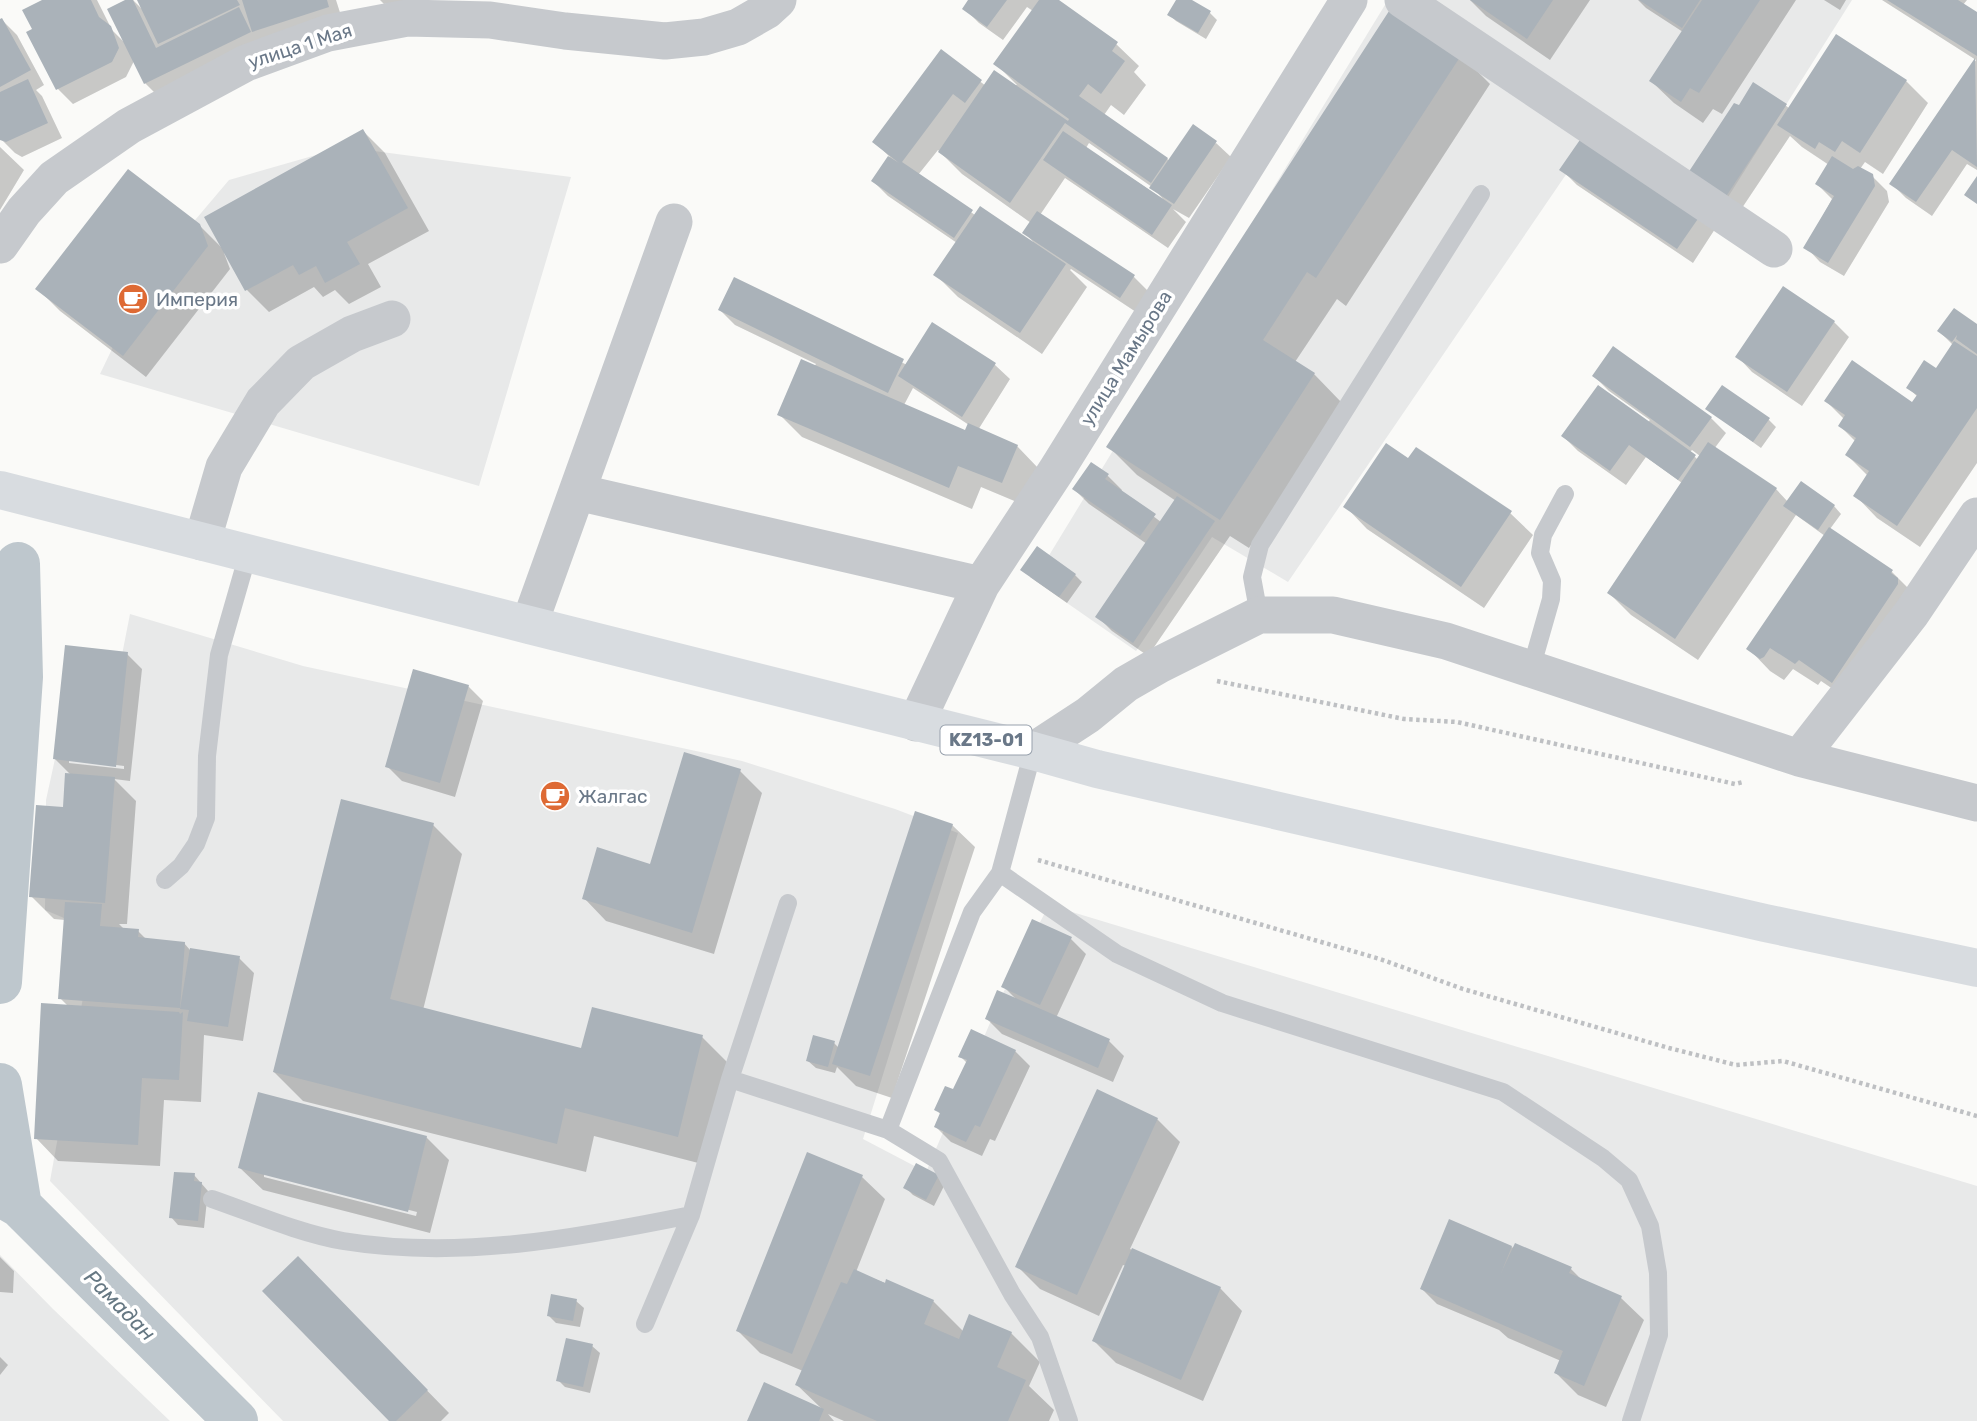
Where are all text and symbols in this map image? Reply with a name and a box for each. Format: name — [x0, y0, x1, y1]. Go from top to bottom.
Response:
street label: улица 1 Мая — [245, 18, 355, 74]
cafe icon: Империя — [116, 282, 150, 316]
street label: улица Мамырова — [1075, 286, 1177, 430]
place label: Империя — [156, 288, 238, 311]
road number: KZ13-01 — [940, 726, 1032, 754]
cafe icon: Жалгас — [538, 779, 572, 813]
place label: Жалгас — [578, 785, 647, 808]
water label: Рамадан — [79, 1264, 161, 1346]

